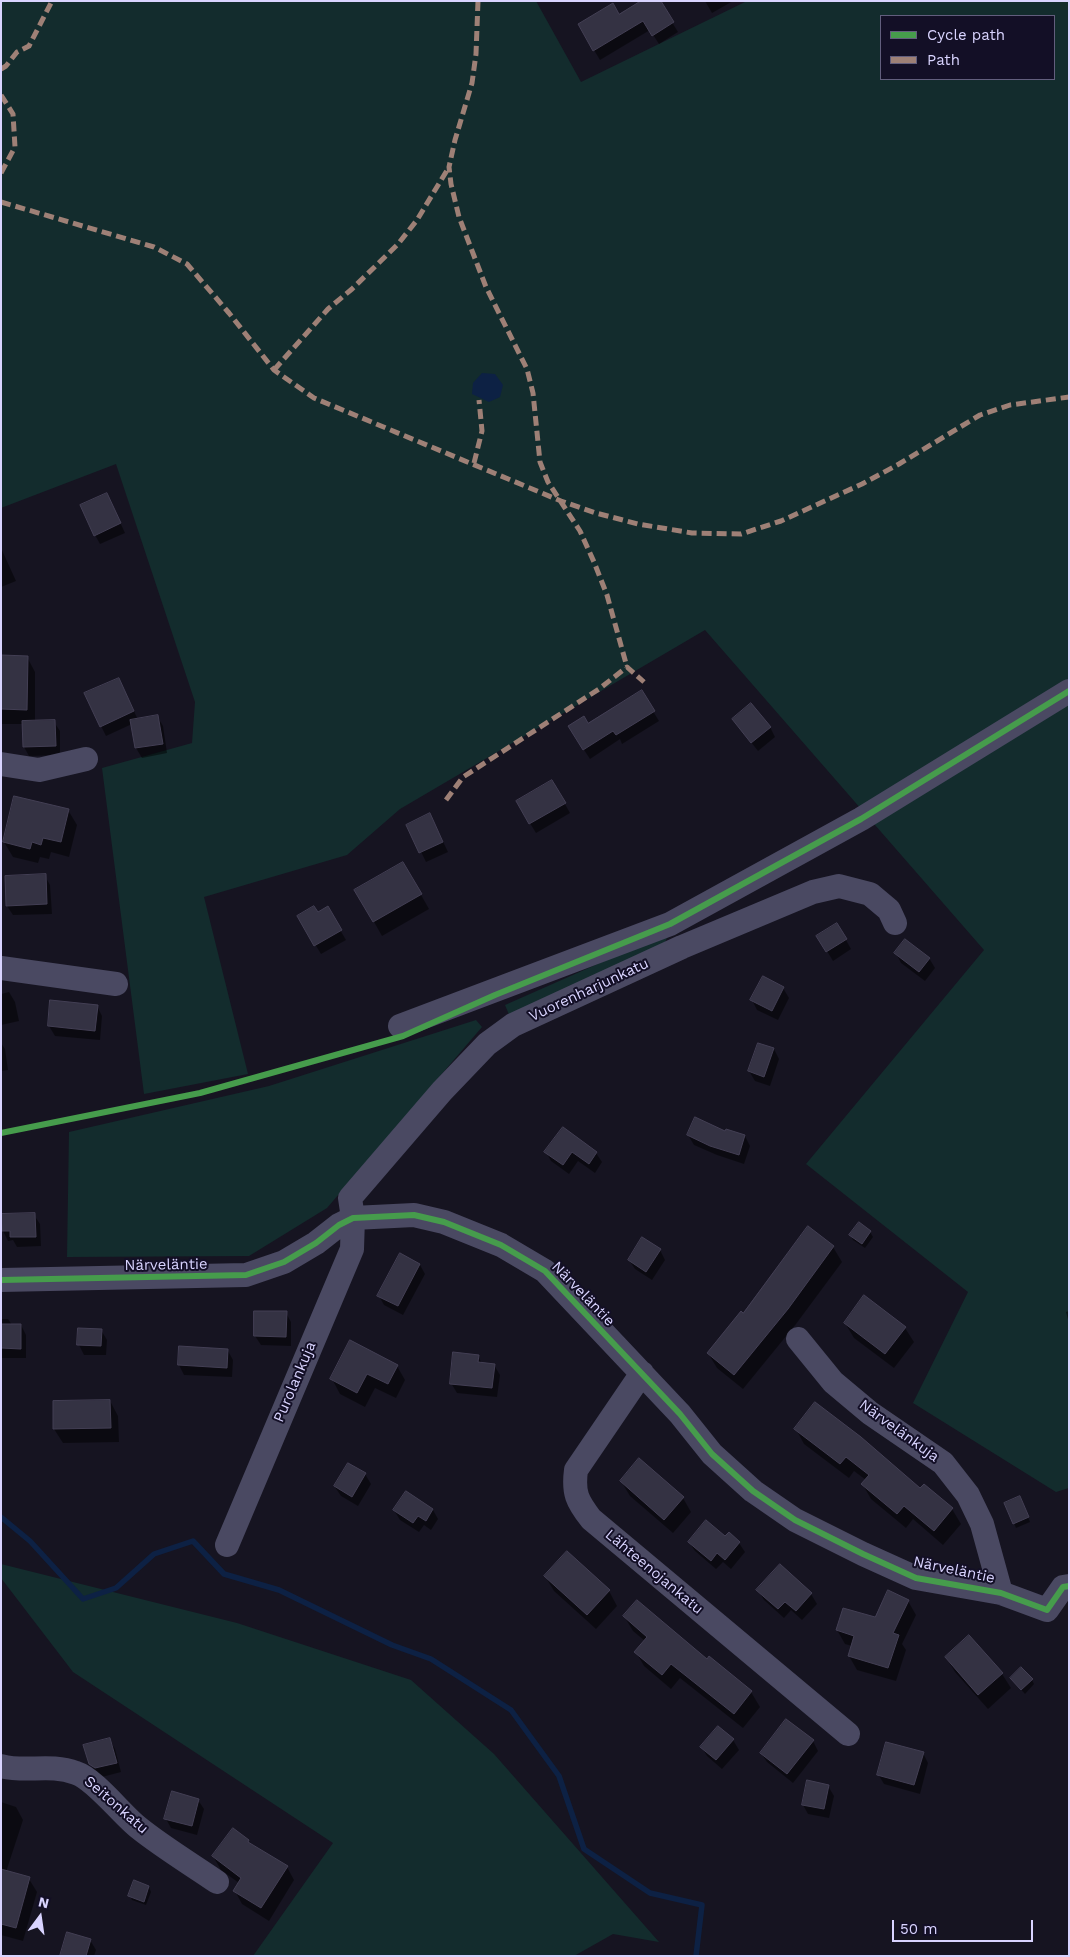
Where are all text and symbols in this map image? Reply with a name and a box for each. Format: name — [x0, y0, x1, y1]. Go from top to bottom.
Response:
legend — [880, 15, 1055, 80]
text: Cycle path — [927, 26, 1005, 44]
text: Path — [927, 51, 960, 69]
street label: Vuorenharjunkatu — [526, 954, 652, 1026]
street label: Närveläntie — [124, 1255, 208, 1275]
street label: Närveläntie — [548, 1258, 618, 1330]
street label: Purolankuja — [270, 1339, 320, 1425]
street label: Närvelänkuja — [855, 1396, 943, 1466]
street label: Lähteenojankatu — [601, 1526, 707, 1618]
street label: Närveläntie — [911, 1553, 997, 1587]
street label: Seitonkatu — [80, 1772, 152, 1838]
north arrow — [15, 1892, 65, 1942]
text: N — [37, 1893, 51, 1911]
scale bar — [895, 1910, 1036, 1942]
text: 50 m — [900, 1920, 937, 1938]

